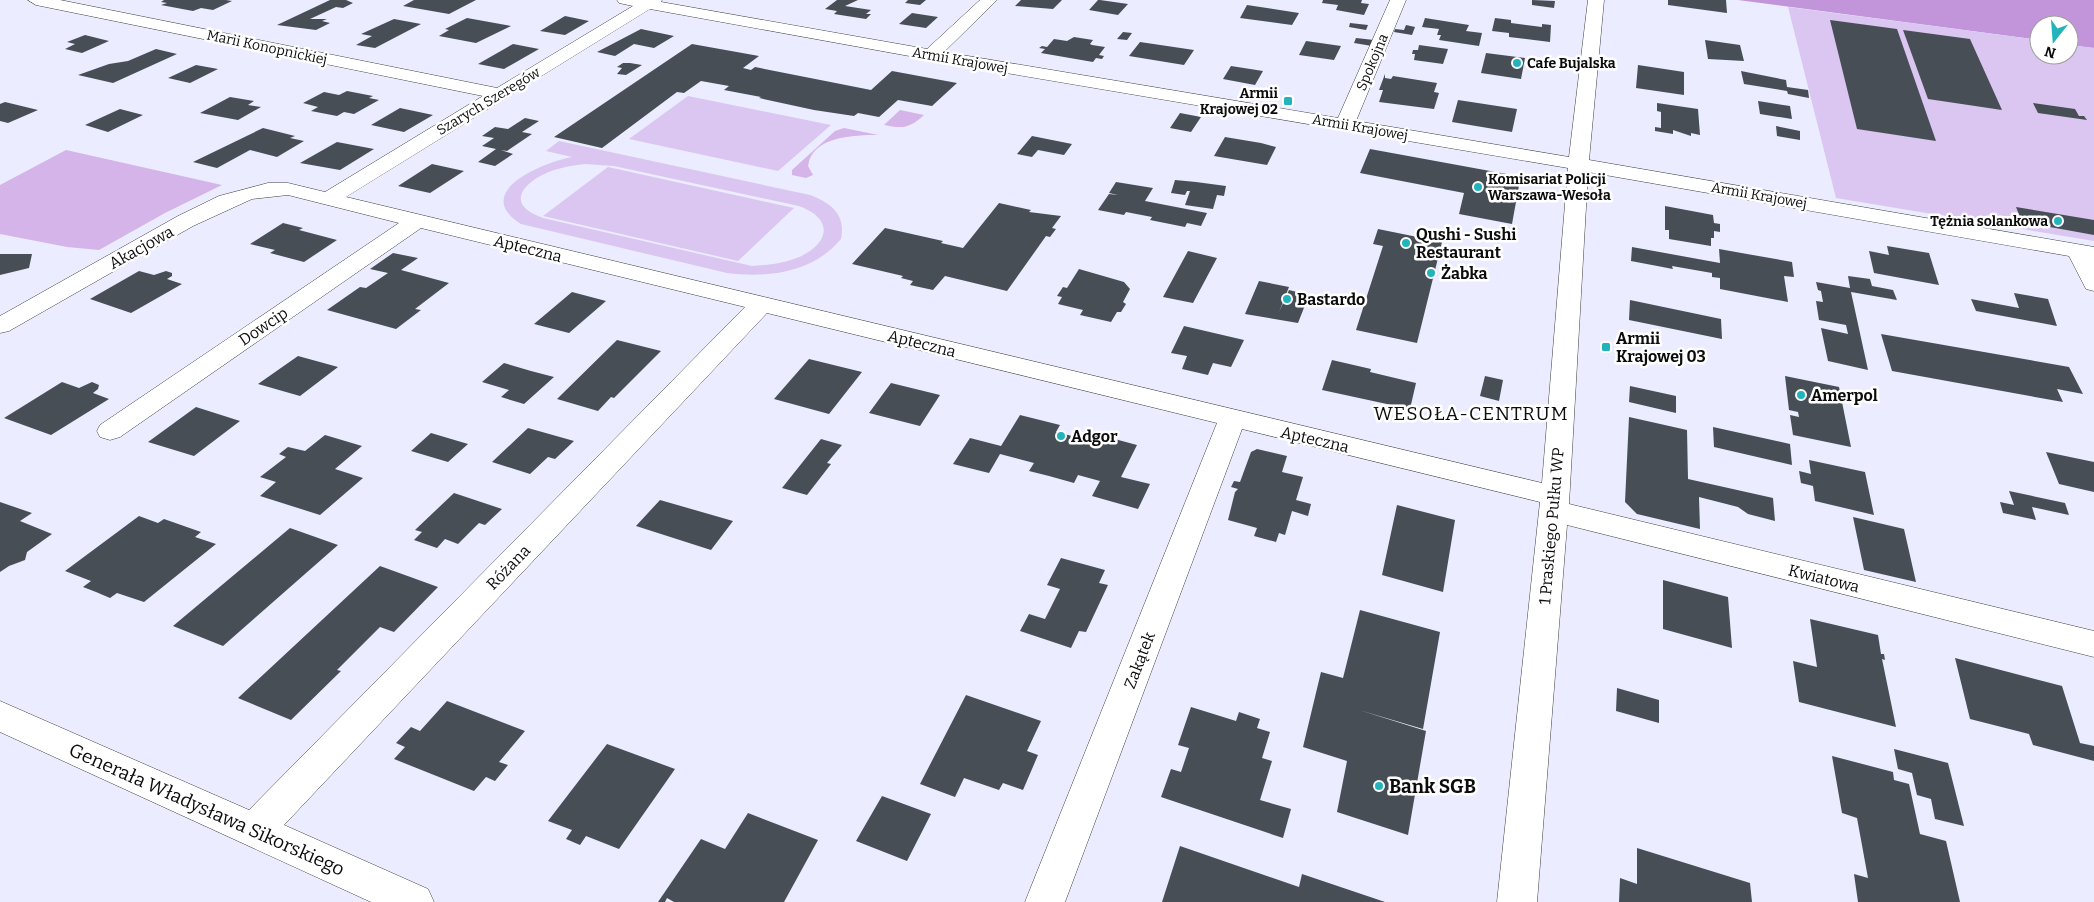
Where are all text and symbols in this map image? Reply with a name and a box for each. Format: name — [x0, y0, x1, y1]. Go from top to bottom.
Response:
north arrow — [2029, 15, 2079, 65]
street label: Marii Konopnickiej — [205, 26, 329, 69]
street label: Spokojna — [1353, 31, 1392, 93]
text: N — [2043, 42, 2058, 62]
street label: Armii Krajowej — [911, 44, 1009, 77]
place label: Cafe Bujalska — [1527, 55, 1616, 72]
marker: Cafe Bujalska — [1511, 57, 1523, 69]
street label: Szarych Szeregów — [433, 63, 544, 139]
place label: Armii Krajowej 02 — [1200, 85, 1279, 118]
marker: Armii Krajowej 02 — [1282, 95, 1294, 107]
street label: Armii Krajowej — [1311, 111, 1409, 144]
place label: Komisariat Policji Warszawa-Wesoła — [1488, 171, 1611, 204]
street label: Armii Krajowej — [1710, 179, 1808, 212]
marker: Komisariat Policji Warszawa-Wesoła — [1472, 181, 1484, 193]
place label: Tężnia solankowa — [1930, 213, 2048, 230]
marker: Tężnia solankowa — [2052, 215, 2064, 227]
street label: Akacjowa — [106, 222, 177, 273]
place label: Qushi - Sushi Restaurant — [1416, 225, 1516, 262]
street label: Apteczna — [492, 231, 564, 266]
marker: Qushi - Sushi Restaurant — [1400, 237, 1412, 249]
place label: Żabka — [1441, 264, 1488, 283]
marker: Żabka — [1425, 267, 1437, 279]
place label: Bastardo — [1297, 290, 1365, 309]
marker: Bastardo — [1281, 293, 1293, 305]
street label: Dowcip — [235, 303, 291, 350]
street label: Apteczna — [886, 326, 958, 361]
place label: Armii Krajowej 03 — [1616, 329, 1706, 366]
marker: Armii Krajowej 03 — [1600, 341, 1612, 353]
place label: Amerpol — [1811, 386, 1878, 405]
marker: Amerpol — [1795, 389, 1807, 401]
district label: WESOŁA-CENTRUM — [1373, 402, 1569, 425]
street label: Apteczna — [1279, 422, 1351, 457]
place label: Adgor — [1071, 427, 1118, 446]
marker: Adgor — [1055, 430, 1067, 442]
street label: 1 Praskiego Pułku WP — [1535, 447, 1568, 605]
street label: Różana — [483, 541, 534, 594]
street label: Kwiatowa — [1786, 560, 1862, 597]
street label: Zakątek — [1120, 629, 1159, 691]
street label: Generała Władysława Sikorskiego — [65, 738, 348, 881]
place label: Bank SGB — [1389, 775, 1476, 798]
marker: Bank SGB — [1373, 780, 1385, 792]

